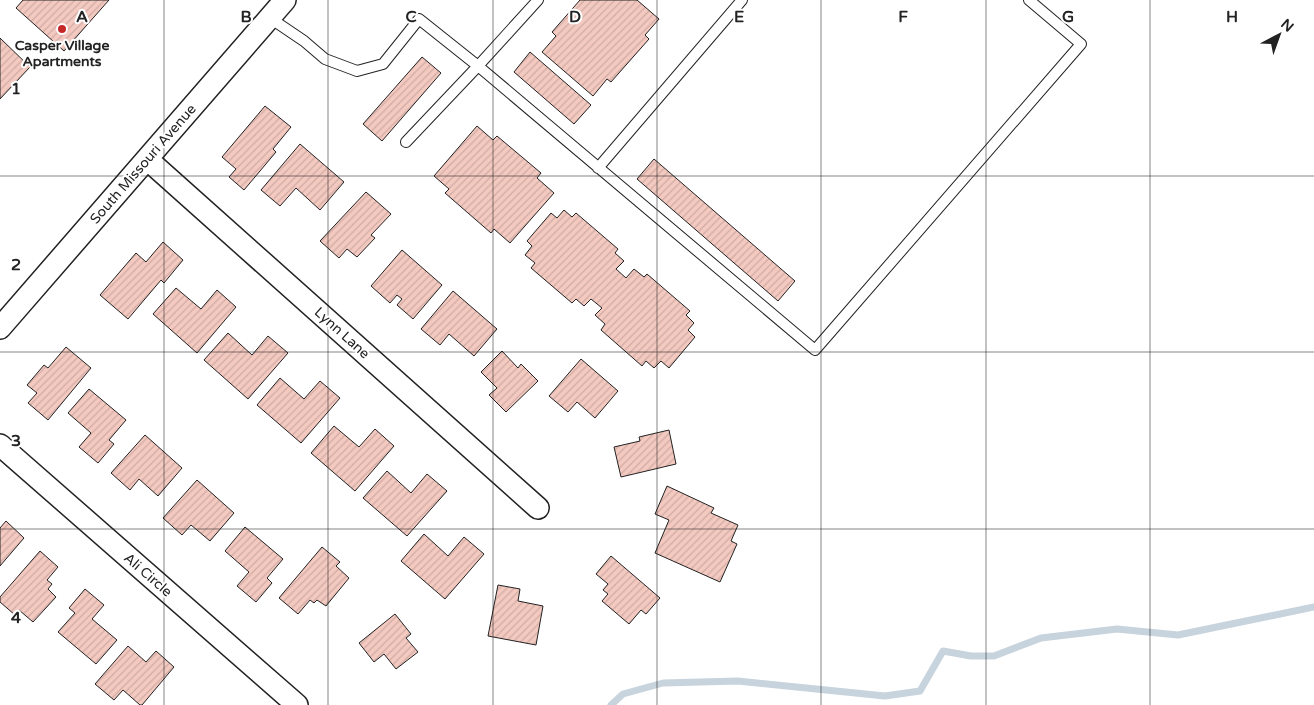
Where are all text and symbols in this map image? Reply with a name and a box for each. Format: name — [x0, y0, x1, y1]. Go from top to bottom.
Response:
text: A — [76, 7, 88, 27]
text: B — [240, 7, 252, 27]
text: C — [405, 7, 417, 27]
text: D — [569, 7, 581, 27]
text: E — [734, 7, 744, 27]
text: F — [898, 7, 908, 27]
text: G — [1062, 7, 1074, 27]
text: H — [1226, 7, 1238, 27]
north arrow — [1254, 10, 1304, 60]
text: N — [1277, 15, 1297, 36]
marker: Casper Village Apartments — [56, 23, 68, 35]
place label: Casper Village Apartments — [15, 37, 109, 70]
text: 1 — [11, 79, 21, 99]
street label: South Missouri Avenue — [86, 101, 200, 227]
text: 2 — [11, 255, 21, 275]
street label: Lynn Lane — [311, 304, 373, 362]
text: 3 — [11, 431, 21, 451]
street label: Ali Circle — [120, 549, 176, 601]
text: 4 — [11, 608, 21, 628]

